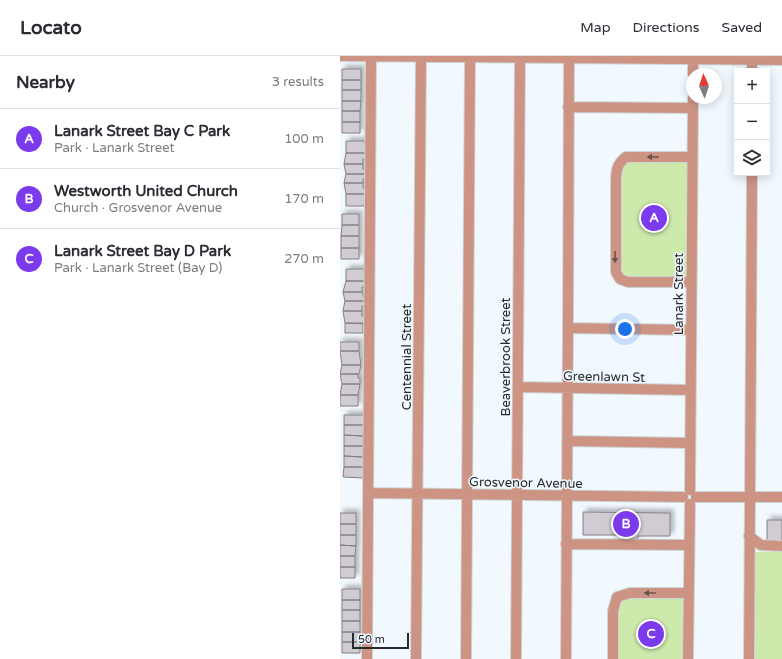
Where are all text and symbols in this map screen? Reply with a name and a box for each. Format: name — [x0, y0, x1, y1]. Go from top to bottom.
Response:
text: Locato — [20, 17, 82, 39]
text: Map — [580, 19, 611, 36]
text: Directions — [633, 19, 700, 36]
text: Saved — [722, 19, 762, 36]
north arrow — [686, 68, 722, 104]
map controls — [734, 68, 770, 176]
button: + — [734, 68, 770, 104]
text: Nearby — [16, 72, 75, 93]
text: 3 results — [272, 74, 324, 90]
button: − — [734, 104, 770, 140]
text: Lanark Street Bay C Park — [54, 122, 230, 140]
text: A — [24, 131, 34, 147]
text: 100 m — [284, 131, 324, 147]
text: Park · Lanark Street — [54, 140, 175, 156]
button: layers — [734, 140, 770, 176]
one-way arrow — [646, 154, 659, 160]
text: Westworth United Church — [54, 182, 238, 200]
text: B — [24, 191, 34, 207]
text: 170 m — [284, 191, 324, 207]
text: Church · Grosvenor Avenue — [54, 200, 222, 216]
pin: A — [641, 203, 667, 233]
text: Lanark Street Bay D Park — [54, 242, 231, 260]
text: C — [24, 251, 34, 267]
text: 270 m — [284, 251, 324, 267]
one-way arrow — [612, 251, 618, 264]
street label: Lanark Street — [671, 253, 687, 335]
text: Park · Lanark Street (Bay D) — [54, 260, 222, 276]
street label: Beaverbrook Street — [498, 297, 514, 417]
street label: Centennial Street — [399, 304, 415, 410]
your location — [615, 319, 635, 339]
street label: Greenlawn St — [563, 368, 645, 386]
street label: Grosvenor Avenue — [469, 474, 583, 492]
pin: B — [613, 509, 639, 539]
one-way arrow — [643, 590, 656, 596]
pin: C — [638, 619, 664, 649]
scale bar — [352, 631, 409, 650]
text: 50 m — [358, 633, 385, 646]

